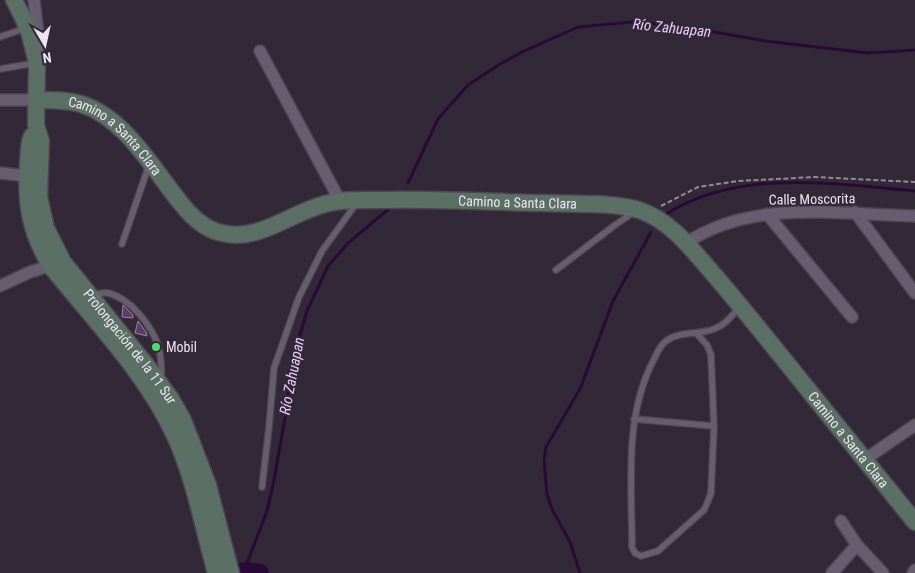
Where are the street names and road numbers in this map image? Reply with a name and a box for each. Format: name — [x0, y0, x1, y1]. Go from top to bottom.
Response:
street label: Camino a Santa Clara — [67, 93, 165, 179]
street label: Calle Moscorita — [769, 190, 855, 208]
street label: Camino a Santa Clara — [458, 193, 577, 212]
street label: Prolongación de la 11 Sur — [80, 286, 180, 407]
street label: Camino a Santa Clara — [805, 388, 892, 491]

